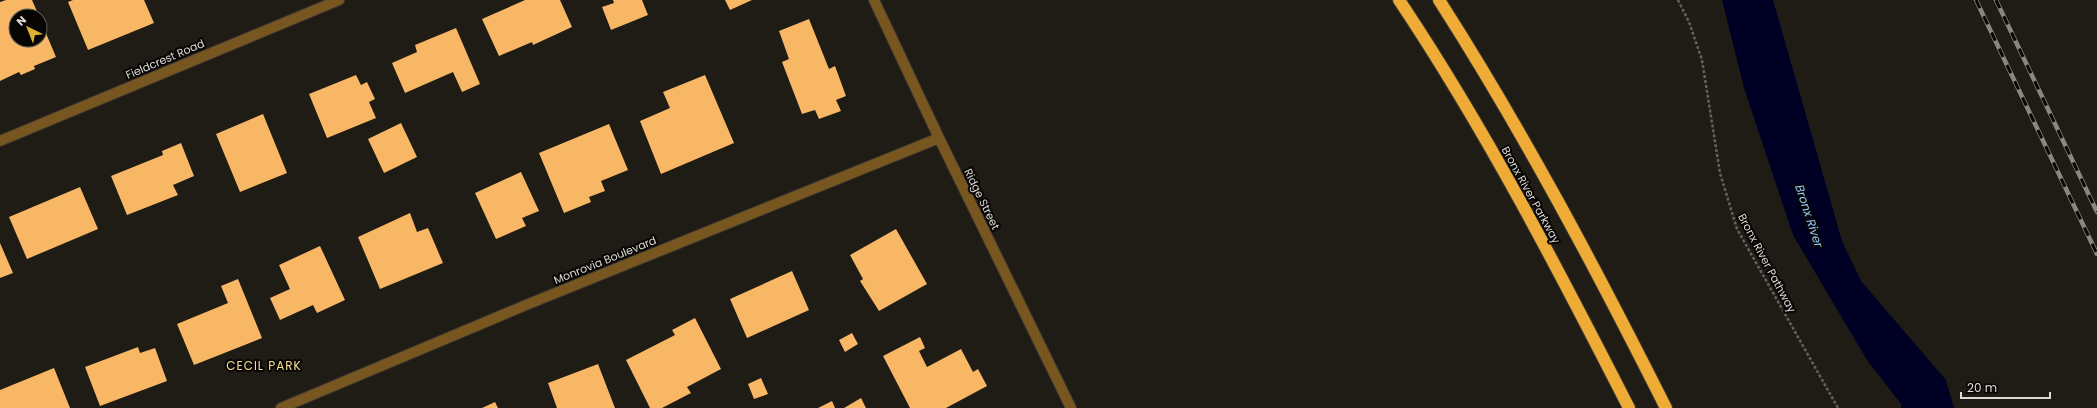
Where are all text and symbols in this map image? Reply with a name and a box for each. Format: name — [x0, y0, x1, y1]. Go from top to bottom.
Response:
north arrow — [8, 8, 48, 48]
text: N — [13, 12, 30, 29]
street label: Fieldcrest Road — [123, 35, 207, 83]
street label: Bronx River Parkway — [1498, 144, 1565, 247]
street label: Ridge Street — [960, 166, 1004, 232]
water label: Bronx River — [1791, 182, 1828, 250]
street label: Bronx River Pathway — [1734, 211, 1800, 316]
street label: Monrovia Boulevard — [551, 232, 659, 288]
district label: CECIL PARK — [226, 357, 302, 374]
scale bar — [1961, 374, 2050, 400]
text: 20 m — [1967, 379, 1997, 396]

